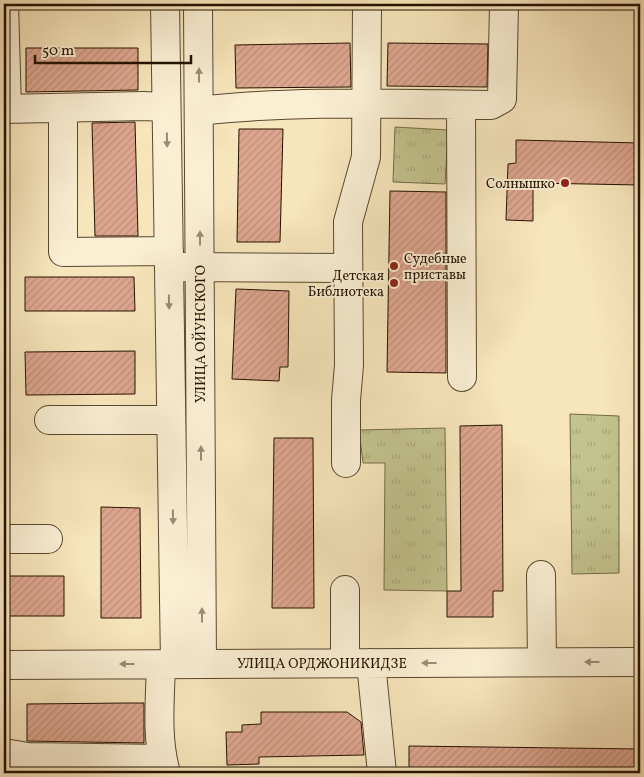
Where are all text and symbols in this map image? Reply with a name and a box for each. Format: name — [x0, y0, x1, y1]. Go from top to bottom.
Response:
scale bar — [35, 32, 191, 64]
text: 50 m — [42, 41, 74, 62]
one-way arrow — [195, 67, 203, 83]
one-way arrow — [163, 132, 171, 148]
place label: Солнышко — [486, 175, 555, 194]
marker: Солнышко — [559, 177, 571, 189]
one-way arrow — [196, 229, 204, 245]
place label: Судебные приставы — [404, 250, 467, 285]
marker: Судебные приставы — [388, 260, 400, 272]
street label: УЛИЦА ОЙУНСКОГО — [191, 265, 211, 403]
place label: Детская Библиотека — [308, 267, 384, 302]
marker: Детская Библиотека — [388, 277, 400, 289]
one-way arrow — [166, 295, 174, 311]
one-way arrow — [197, 444, 205, 460]
one-way arrow — [169, 510, 177, 526]
one-way arrow — [198, 607, 206, 623]
street label: УЛИЦА ОРДЖОНИКИДЗЕ — [237, 655, 407, 674]
one-way arrow — [583, 658, 599, 666]
one-way arrow — [421, 659, 437, 667]
one-way arrow — [118, 660, 134, 668]

